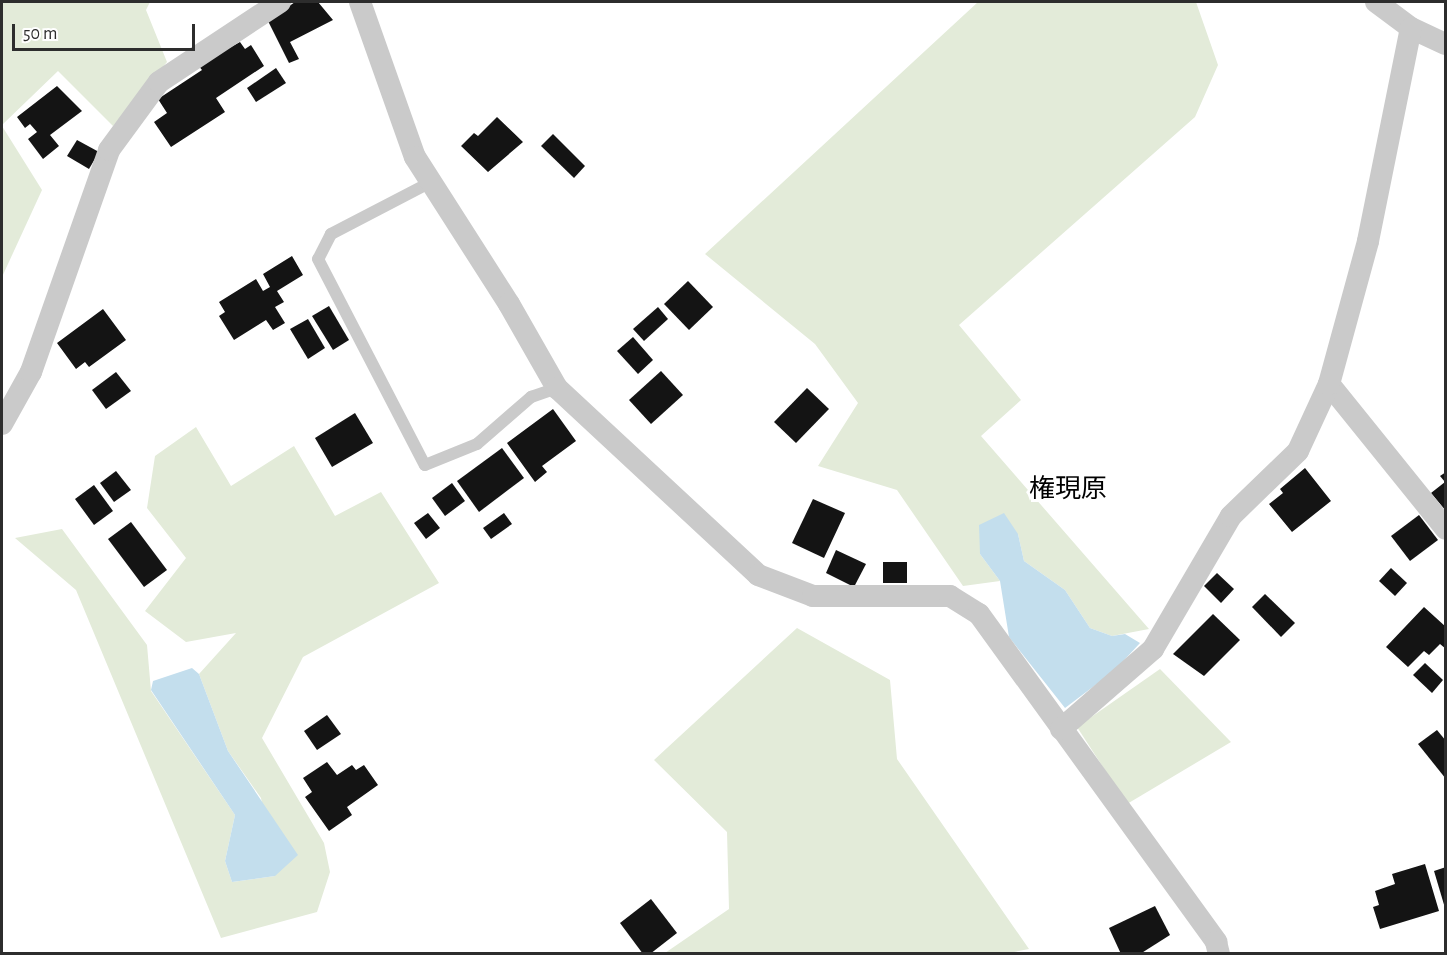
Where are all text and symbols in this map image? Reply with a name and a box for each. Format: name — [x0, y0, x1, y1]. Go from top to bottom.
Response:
scale bar — [15, 12, 198, 50]
text: 50 m — [23, 25, 57, 43]
district label: 権現原 — [1029, 474, 1107, 506]

